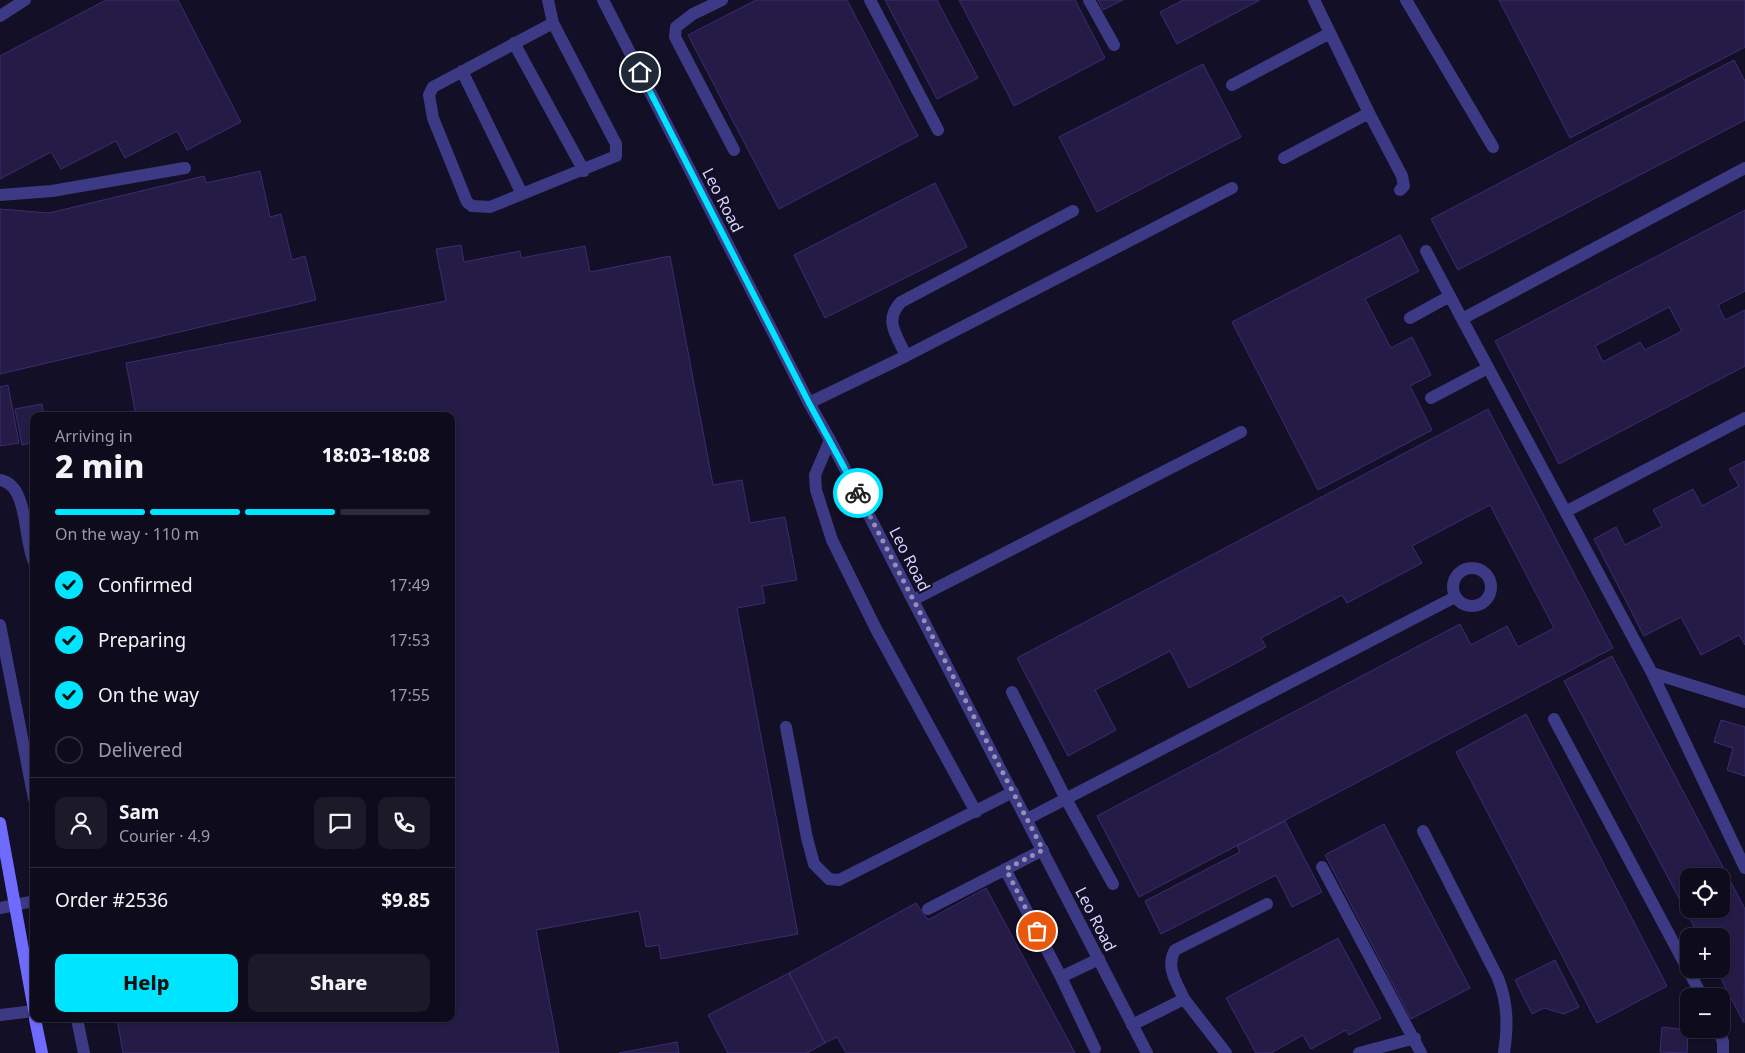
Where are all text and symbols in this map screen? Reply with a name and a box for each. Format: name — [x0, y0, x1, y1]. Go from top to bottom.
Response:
pin — [619, 51, 661, 93]
icon: home — [626, 58, 654, 86]
street label: Leo Road — [697, 164, 749, 236]
text: Arriving in — [55, 425, 133, 447]
text: 18:03–18:08 — [322, 442, 430, 468]
text: 2 min — [55, 444, 144, 487]
courier — [833, 468, 883, 518]
icon: bike — [844, 479, 872, 507]
text: On the way · 110 m — [55, 523, 199, 545]
street label: Leo Road — [884, 523, 936, 595]
icon: check — [55, 571, 83, 599]
text: Confirmed — [98, 572, 193, 598]
text: 17:49 — [389, 574, 430, 596]
icon: check — [55, 626, 83, 654]
text: Preparing — [98, 627, 186, 653]
text: 17:53 — [389, 629, 430, 651]
icon: check — [55, 681, 83, 709]
text: On the way — [98, 682, 199, 708]
text: 17:55 — [389, 684, 430, 706]
text: Delivered — [98, 737, 183, 763]
button: person — [55, 797, 107, 849]
button: chat — [314, 797, 366, 849]
button: phone — [378, 797, 430, 849]
text: Sam — [119, 799, 159, 825]
text: Courier · 4.9 — [119, 825, 210, 847]
map controls — [1680, 868, 1730, 1038]
button: locate — [1680, 868, 1730, 918]
street label: Leo Road — [1070, 883, 1122, 955]
text: Order #2536 — [55, 887, 168, 913]
text: $9.85 — [381, 887, 430, 913]
pin — [1016, 910, 1058, 952]
icon: bag — [1023, 917, 1051, 945]
button: + — [1680, 928, 1730, 978]
button: Help — [55, 954, 238, 1012]
button: Share — [248, 954, 430, 1012]
button: − — [1680, 988, 1730, 1038]

